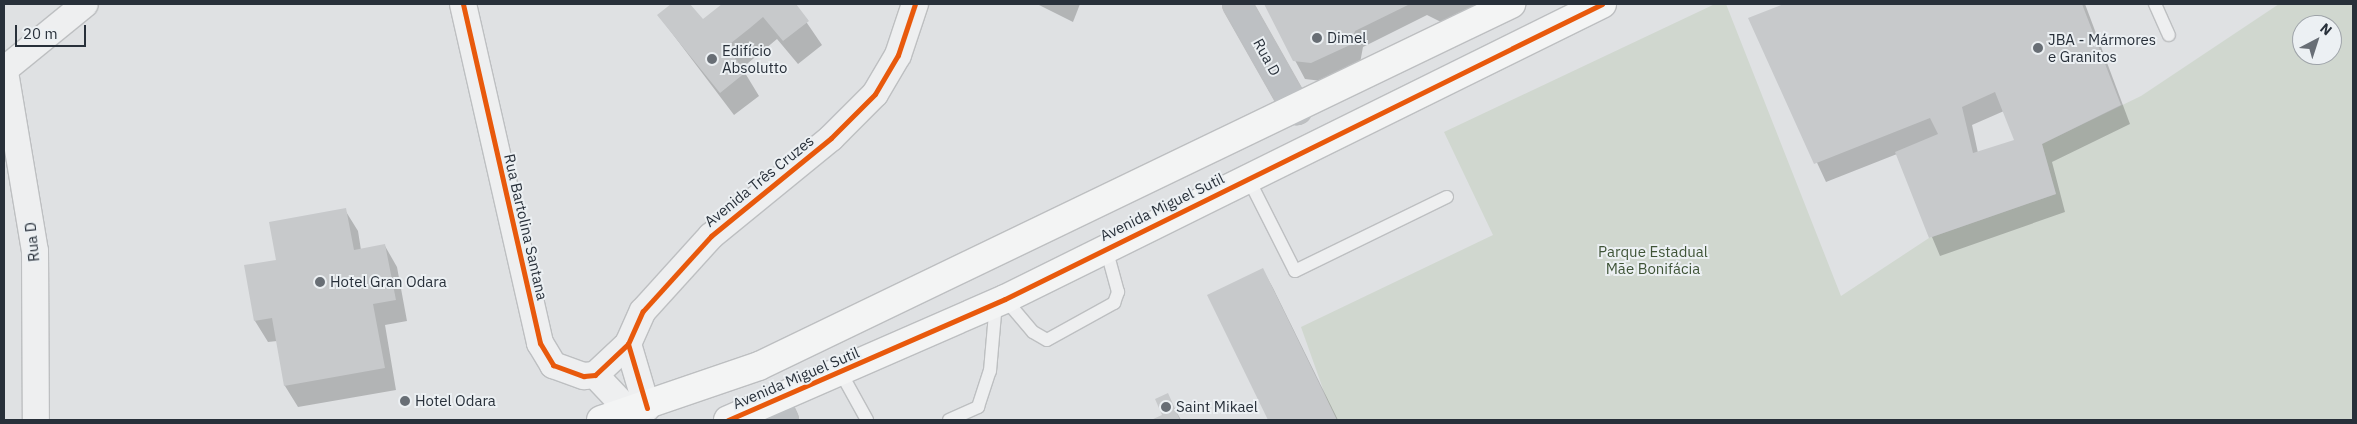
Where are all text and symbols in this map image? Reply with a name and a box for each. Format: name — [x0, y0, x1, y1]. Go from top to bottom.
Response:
scale bar — [18, 15, 89, 47]
north arrow — [2292, 15, 2342, 65]
text: N — [2316, 19, 2336, 39]
text: 20 m — [23, 24, 58, 43]
place label: Dimel — [1327, 29, 1366, 47]
place label: JBA - Mármores e Granitos — [2048, 30, 2156, 65]
marker: Dimel — [1311, 32, 1323, 44]
street label: Rua D — [1249, 35, 1285, 79]
place label: Edifício Absolutto — [722, 41, 787, 76]
marker: JBA - Mármores e Granitos — [2032, 42, 2044, 54]
marker: Edifício Absolutto — [706, 53, 718, 65]
street label: Avenida Três Cruzes — [701, 131, 817, 231]
street label: Rua Bartolina Santana — [500, 152, 552, 302]
street label: Avenida Miguel Sutil — [1097, 169, 1227, 245]
street label: Rua D — [21, 221, 43, 263]
park label: Parque Estadual Mãe Bonifácia — [1598, 242, 1708, 277]
place label: Hotel Gran Odara — [330, 273, 447, 291]
marker: Hotel Gran Odara — [314, 276, 326, 288]
street label: Avenida Miguel Sutil — [730, 343, 862, 413]
place label: Hotel Odara — [415, 392, 496, 410]
marker: Hotel Odara — [399, 395, 411, 407]
place label: Saint Mikael — [1176, 398, 1258, 416]
marker: Saint Mikael — [1160, 401, 1172, 413]

